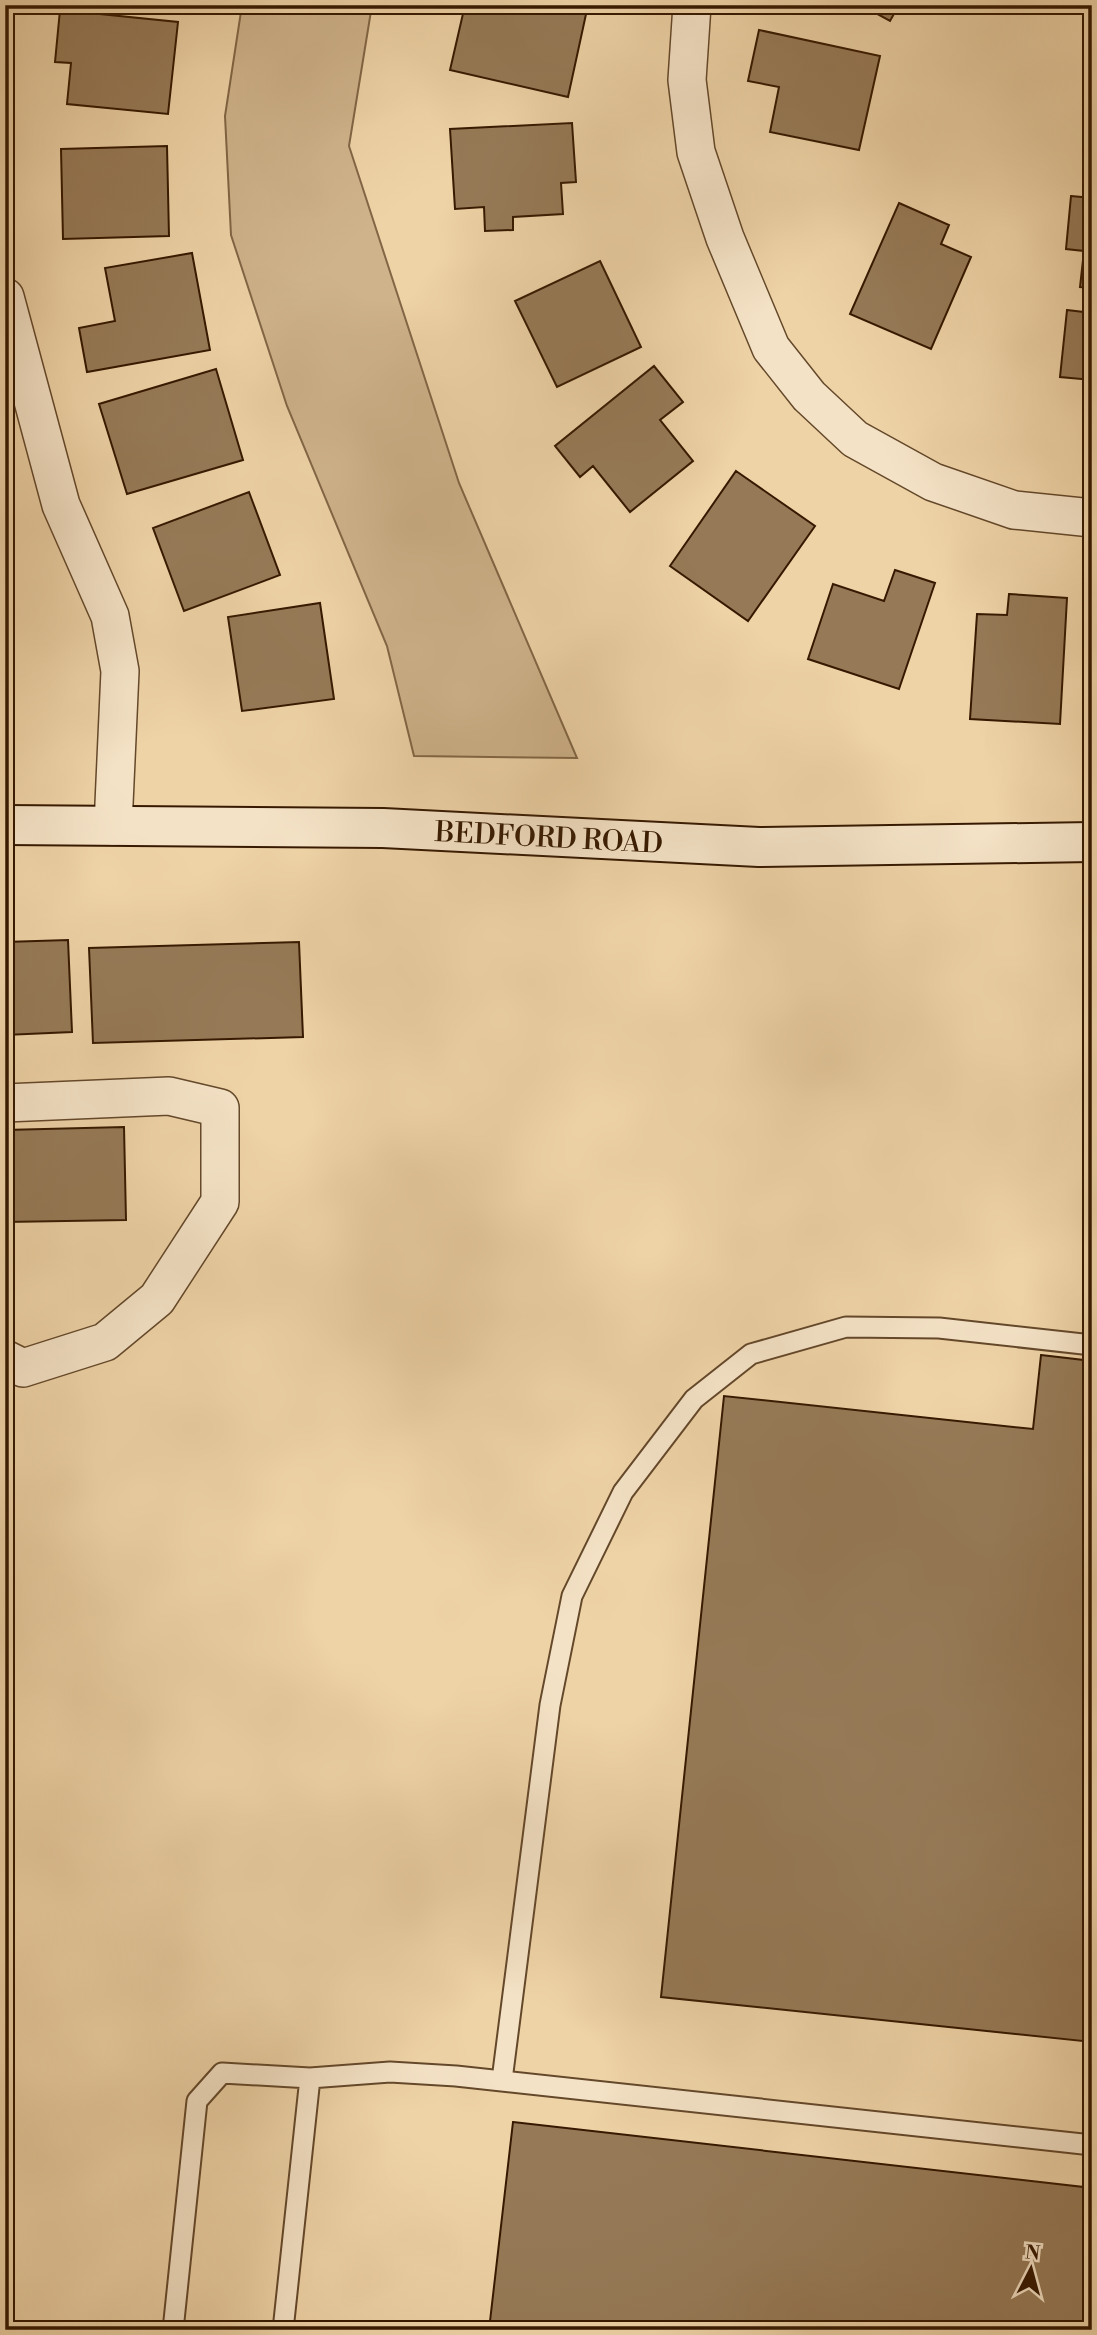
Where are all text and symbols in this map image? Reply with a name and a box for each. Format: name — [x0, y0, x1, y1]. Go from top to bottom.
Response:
street label: BEDFORD ROAD — [433, 815, 664, 862]
north arrow — [996, 2234, 1066, 2304]
text: N — [1024, 2240, 1041, 2266]

